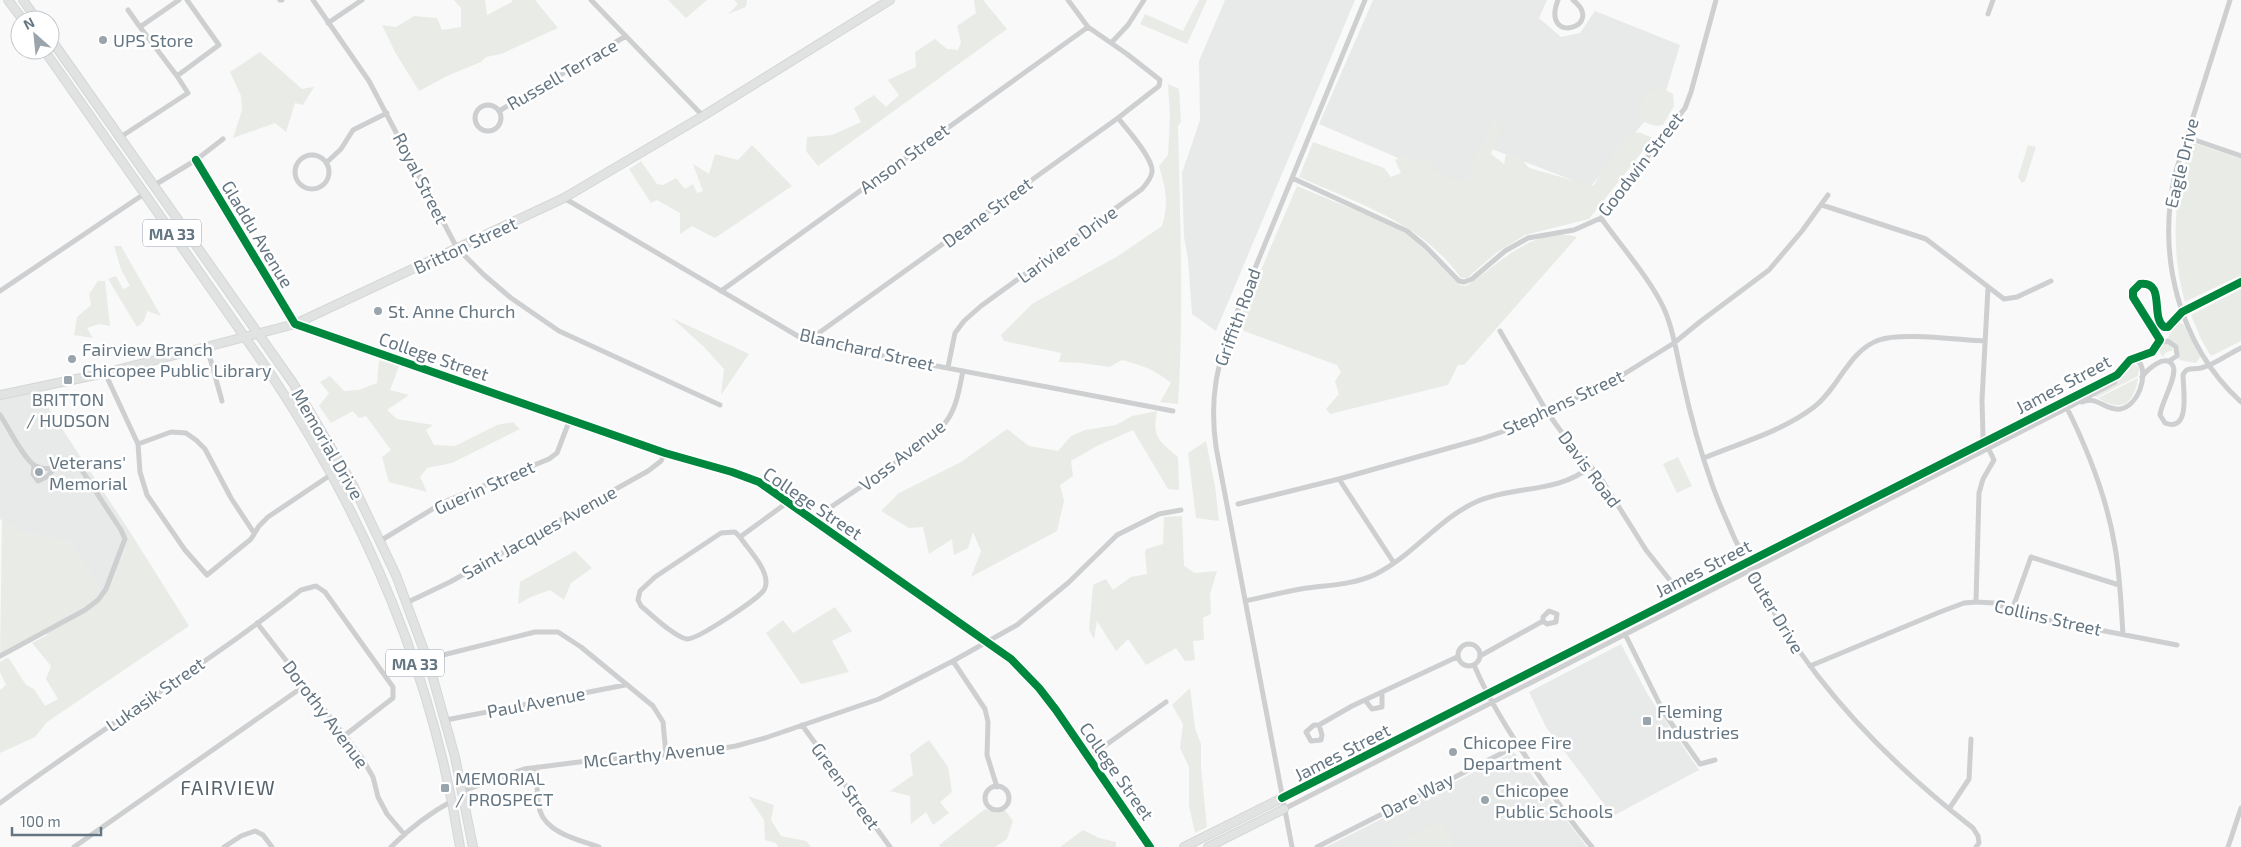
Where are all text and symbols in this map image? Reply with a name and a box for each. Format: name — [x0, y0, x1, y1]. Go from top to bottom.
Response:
north arrow — [10, 10, 60, 60]
text: N — [21, 13, 37, 33]
place label: UPS Store — [113, 29, 193, 51]
street label: Russell Terrace — [503, 33, 621, 115]
marker: UPS Store — [97, 34, 109, 46]
street label: Goodwin Street — [1593, 108, 1687, 220]
street label: Eagle Drive — [2159, 116, 2203, 210]
street label: Anson Street — [855, 118, 953, 198]
street label: Royal Street — [389, 129, 453, 227]
street label: Deane Street — [938, 172, 1036, 252]
street label: Gladdu Avenue — [217, 176, 299, 292]
street label: Lariviere Drive — [1013, 200, 1121, 288]
street label: Britton Street — [410, 211, 520, 278]
road number: MA 33 — [143, 220, 201, 247]
street label: Griffith Road — [1209, 265, 1265, 369]
place label: St. Anne Church — [388, 300, 516, 322]
marker: St. Anne Church — [372, 305, 384, 317]
street label: Blanchard Street — [798, 323, 937, 375]
street label: College Street — [376, 327, 492, 385]
place label: Fairview Branch Chicopee Public Library — [82, 338, 272, 381]
street label: James Street — [2012, 350, 2114, 418]
marker: Fairview Branch Chicopee Public Library — [66, 353, 78, 365]
street label: Stephens Street — [1499, 364, 1627, 440]
marker: BRITTON / HUDSON — [62, 374, 74, 386]
street label: Memorial Drive — [287, 385, 369, 503]
place label: BRITTON / HUDSON — [26, 388, 110, 431]
street label: Voss Avenue — [855, 415, 949, 495]
street label: Davis Road — [1554, 426, 1626, 512]
place label: Veterans' Memorial — [49, 451, 128, 494]
street label: Guerin Street — [430, 455, 538, 519]
street label: College Street — [759, 462, 867, 544]
marker: Veterans' Memorial — [33, 466, 45, 478]
street label: Saint Jacques Avenue — [458, 480, 620, 584]
street label: James Street — [1651, 534, 1755, 602]
street label: Outer Drive — [1743, 567, 1809, 657]
street label: Collins Street — [1992, 594, 2104, 640]
road number: MA 33 — [386, 650, 444, 676]
street label: Lukasik Street — [102, 652, 209, 736]
street label: Dorothy Avenue — [278, 656, 374, 772]
street label: Paul Avenue — [485, 682, 587, 722]
place label: Fleming Industries — [1657, 700, 1739, 743]
marker: Fleming Industries — [1641, 715, 1653, 727]
street label: College Street — [1075, 718, 1159, 824]
street label: James Street — [1290, 718, 1394, 786]
place label: Chicopee Fire Department — [1463, 731, 1572, 774]
street label: McCarthy Avenue — [582, 736, 726, 772]
street label: Green Street — [807, 738, 885, 834]
marker: Chicopee Fire Department — [1447, 746, 1459, 758]
place label: MEMORIAL / PROSPECT — [455, 767, 554, 810]
street label: Dare Way — [1377, 767, 1457, 823]
district label: FAIRVIEW — [180, 775, 276, 799]
place label: Chicopee Public Schools — [1495, 779, 1613, 822]
marker: MEMORIAL / PROSPECT — [439, 782, 451, 794]
marker: Chicopee Public Schools — [1479, 794, 1491, 806]
scale bar — [12, 804, 101, 836]
text: 100 m — [20, 812, 61, 830]

